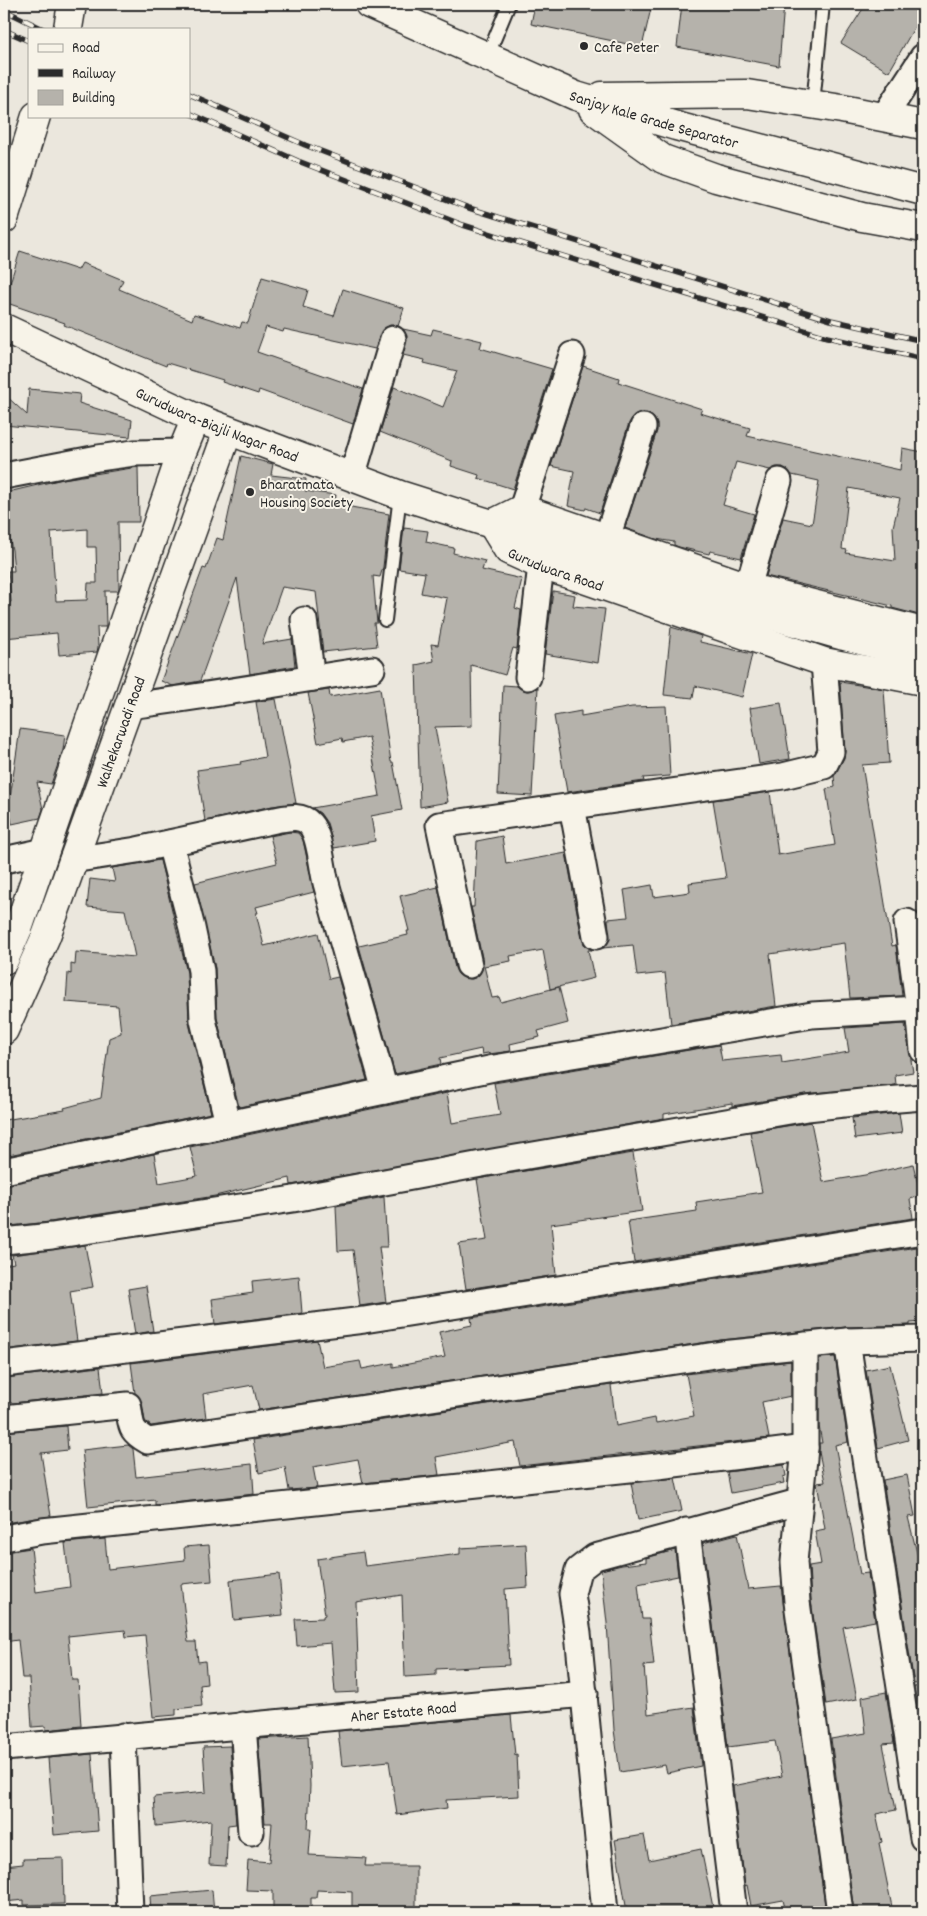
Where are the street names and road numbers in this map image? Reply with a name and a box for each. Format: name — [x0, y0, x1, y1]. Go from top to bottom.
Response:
street label: Sanjay Kale Grade Separator — [565, 85, 741, 156]
street label: Gurudwara-Biajli Nagar Road — [131, 382, 301, 470]
street label: Gurudwara Road — [503, 542, 606, 599]
street label: Walhekarwadi Road — [91, 674, 153, 792]
street label: Aher Estate Road — [349, 1697, 458, 1730]

